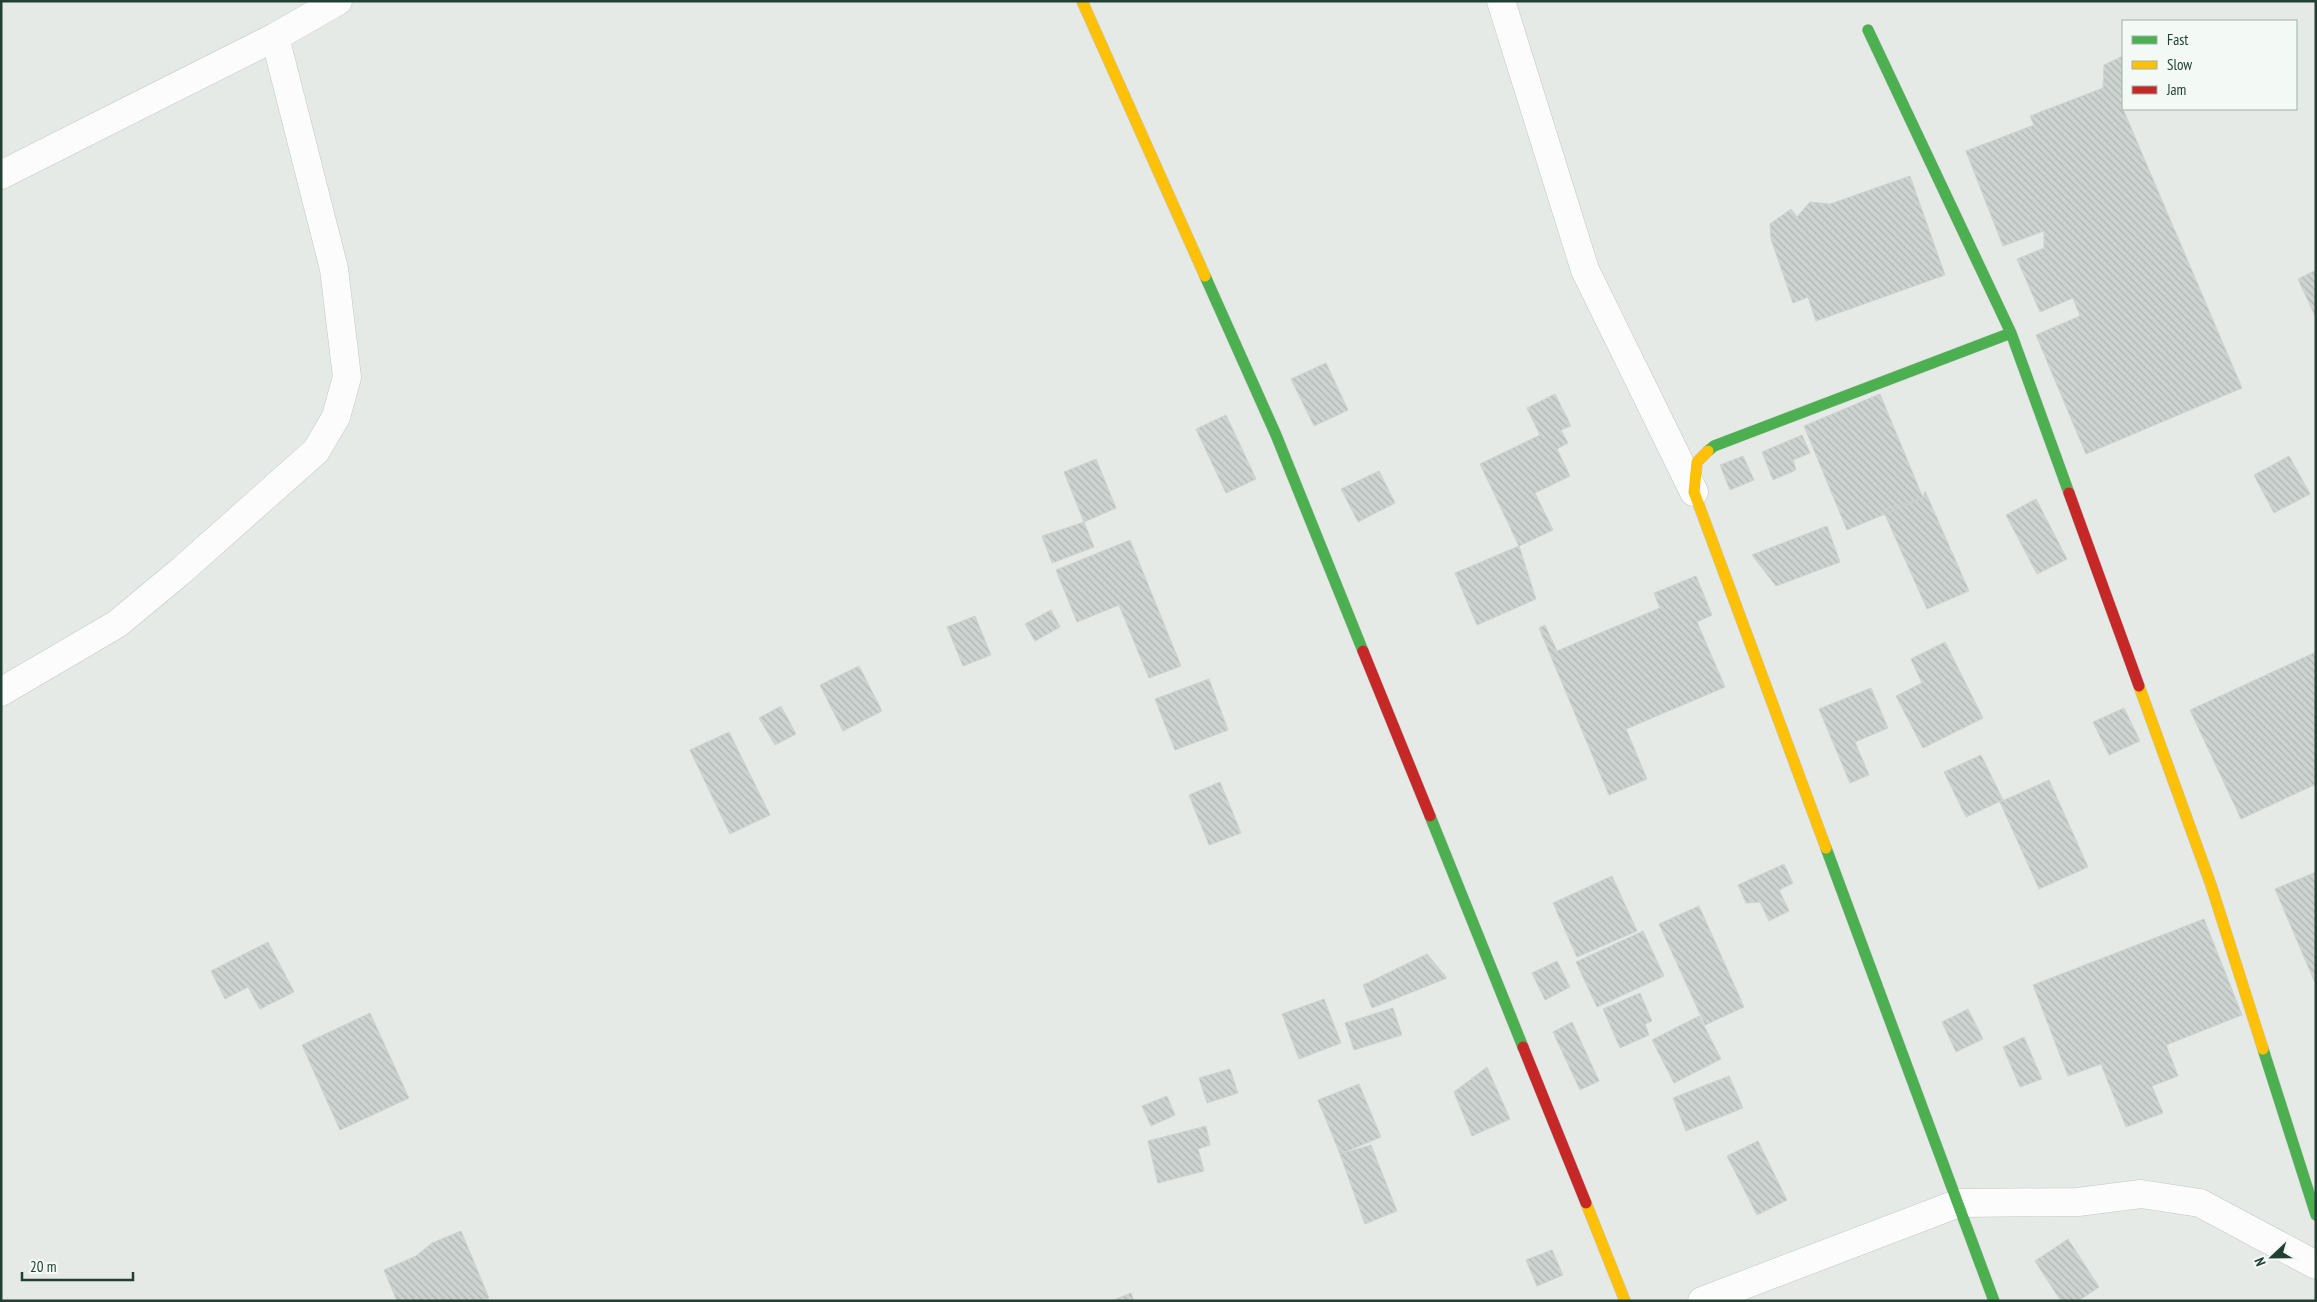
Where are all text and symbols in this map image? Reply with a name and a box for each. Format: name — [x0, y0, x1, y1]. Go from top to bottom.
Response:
legend — [2122, 20, 2297, 110]
text: Fast — [2167, 30, 2188, 49]
text: Slow — [2167, 55, 2192, 74]
text: Jam — [2166, 80, 2186, 99]
north arrow — [2247, 1232, 2297, 1282]
scale bar — [22, 1250, 134, 1282]
text: N — [2250, 1255, 2270, 1269]
text: 20 m — [30, 1257, 56, 1276]

